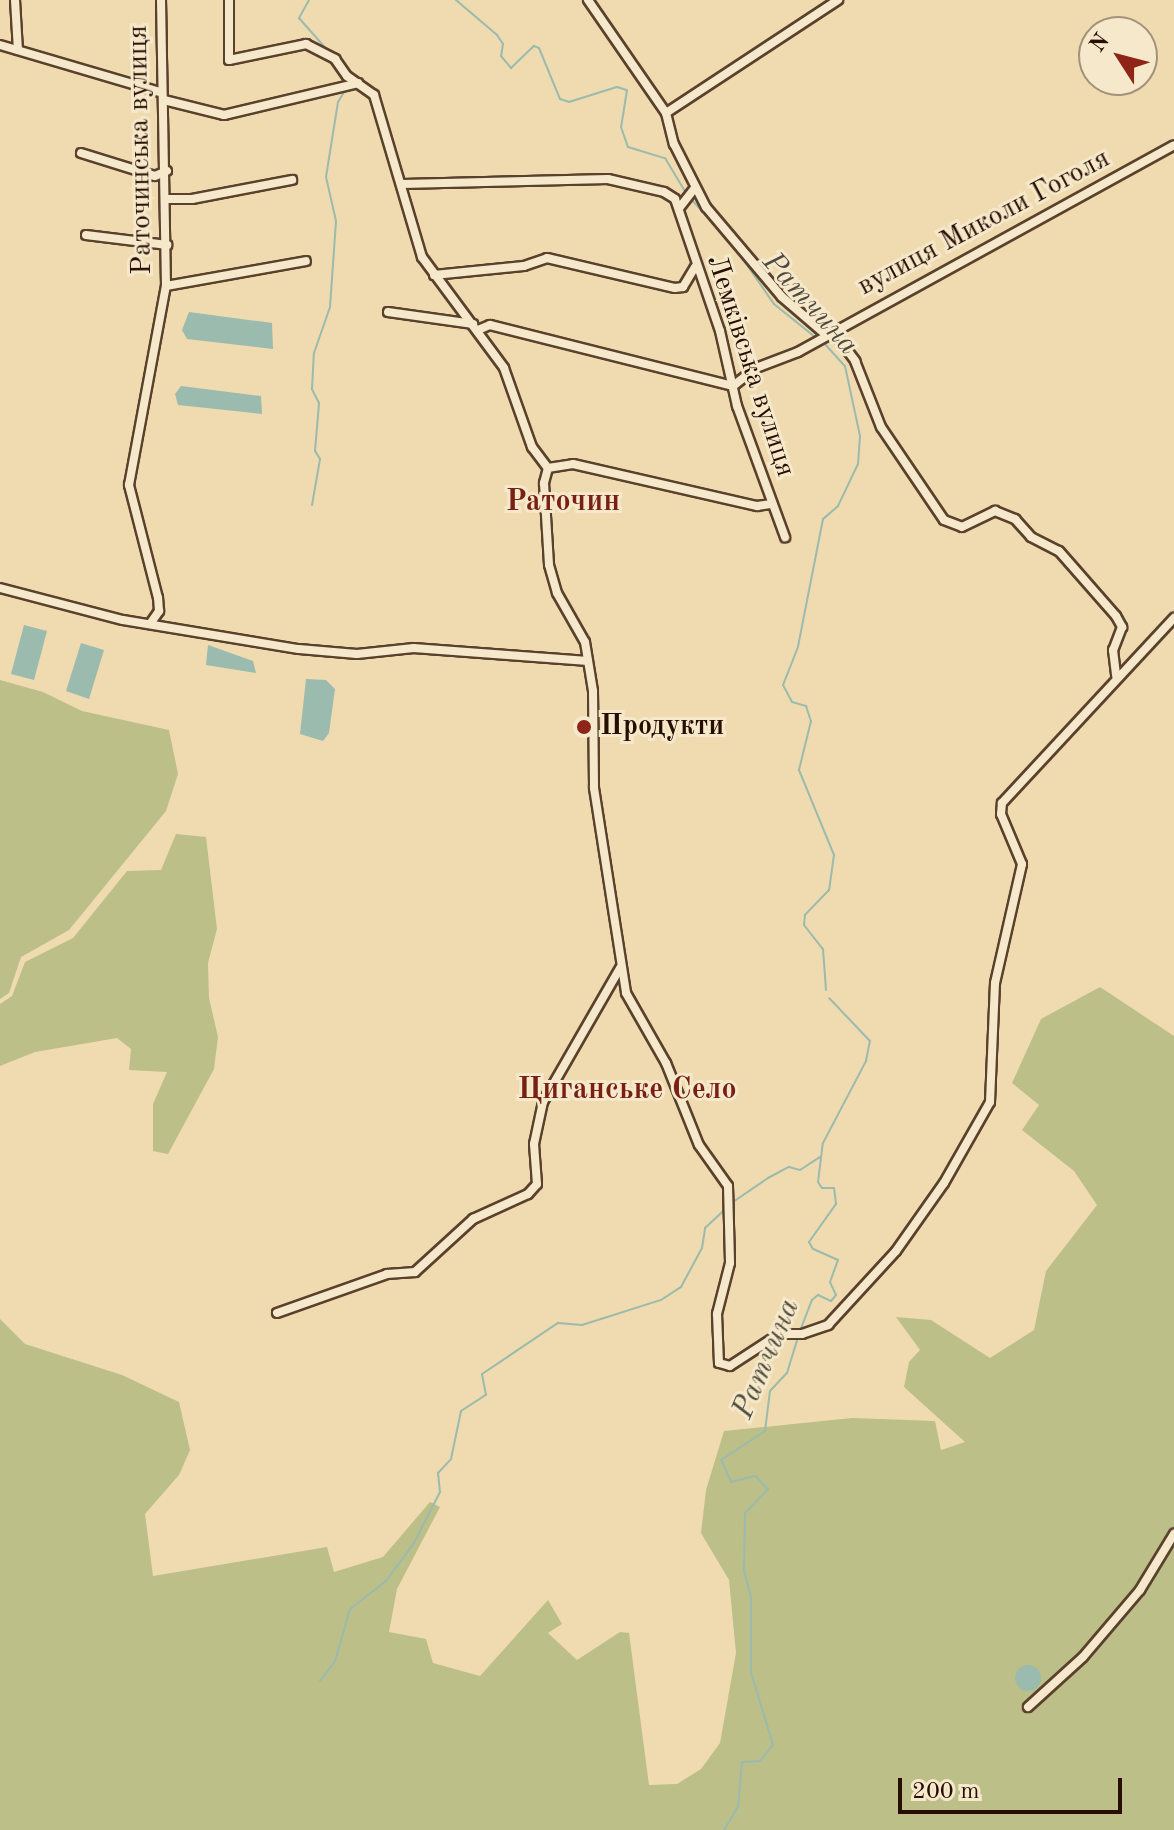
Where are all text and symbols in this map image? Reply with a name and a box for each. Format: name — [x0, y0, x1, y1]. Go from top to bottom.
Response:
north arrow — [1078, 16, 1158, 96]
street label: Раточинська вулиця — [122, 25, 160, 275]
text: N — [1086, 30, 1114, 56]
street label: вулиця Миколи Гоголя — [852, 142, 1116, 304]
water label: Ратчина — [754, 245, 866, 363]
street label: Лемківська вулиця — [698, 251, 802, 481]
district label: Раточин — [506, 484, 620, 520]
place label: Продукти — [600, 710, 724, 744]
marker: Продукти — [575, 718, 593, 736]
district label: Циганське Село — [517, 1072, 737, 1108]
water label: Ратчина — [726, 1294, 808, 1424]
scale bar — [902, 1762, 1126, 1812]
text: 200 m — [912, 1780, 980, 1804]

